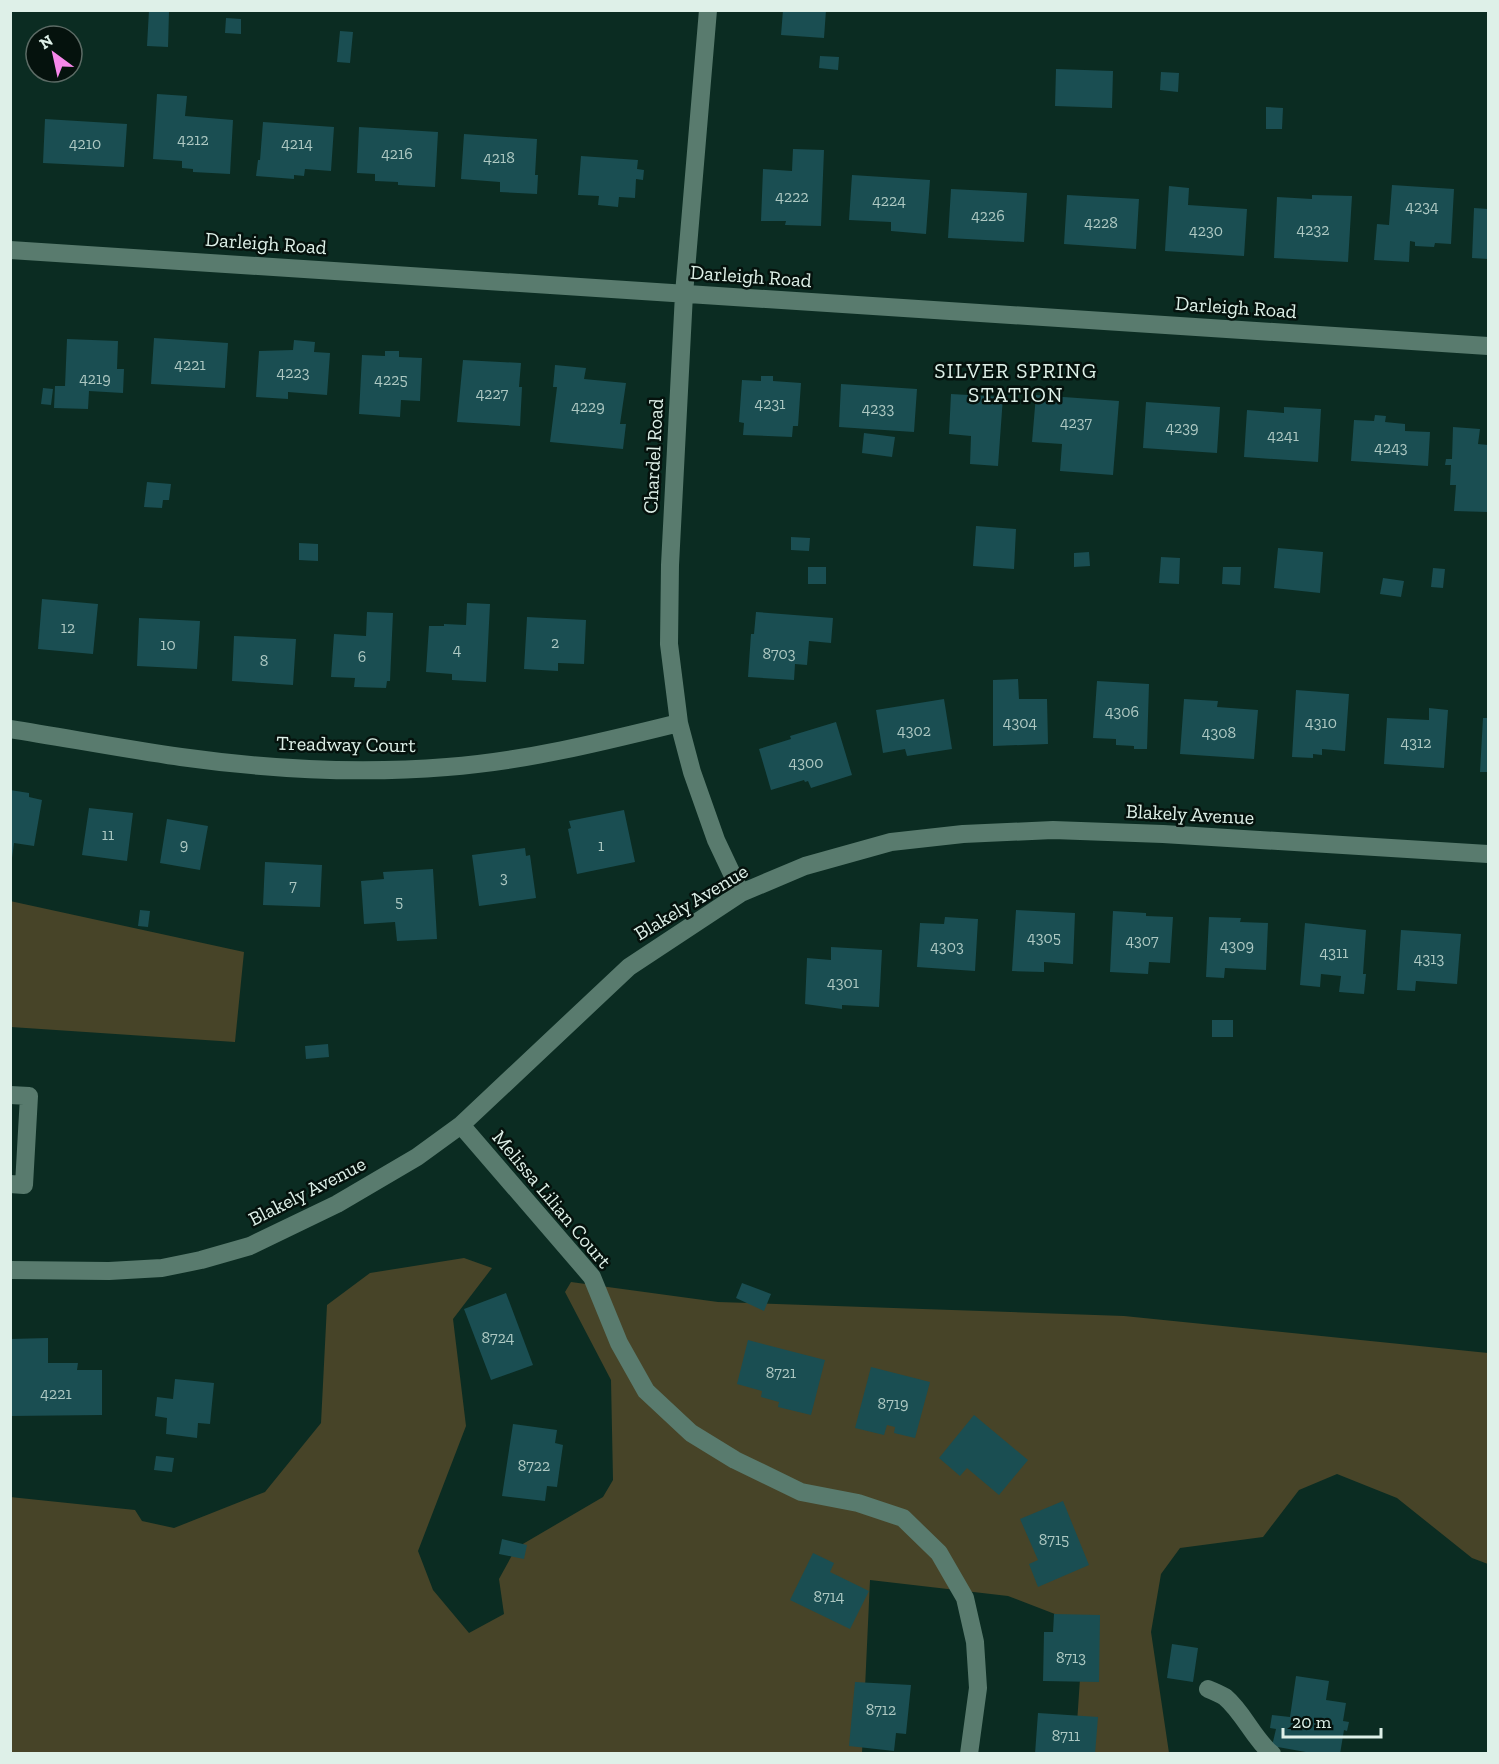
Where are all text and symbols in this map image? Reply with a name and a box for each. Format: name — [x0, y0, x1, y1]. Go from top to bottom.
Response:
north arrow — [24, 24, 84, 84]
text: N — [36, 31, 56, 53]
house number: 4212 — [177, 130, 209, 149]
house number: 4210 — [69, 134, 101, 153]
house number: 4214 — [281, 134, 313, 153]
house number: 4216 — [381, 144, 413, 163]
house number: 4218 — [483, 148, 515, 167]
house number: 4222 — [775, 187, 809, 206]
house number: 4224 — [872, 191, 906, 210]
house number: 4234 — [1405, 197, 1439, 216]
house number: 4226 — [971, 206, 1005, 225]
house number: 4228 — [1084, 213, 1118, 232]
house number: 4232 — [1297, 220, 1329, 239]
house number: 4230 — [1189, 221, 1223, 240]
street label: Darleigh Road — [204, 227, 328, 259]
street label: Darleigh Road — [689, 260, 813, 292]
street label: Darleigh Road — [1174, 291, 1298, 323]
house number: 4221 — [174, 355, 206, 374]
district label: SILVER SPRING STATION — [934, 358, 1098, 407]
house number: 4223 — [277, 363, 310, 382]
house number: 4219 — [79, 369, 111, 388]
house number: 4225 — [374, 370, 408, 389]
house number: 4227 — [476, 384, 509, 403]
house number: 4231 — [755, 394, 785, 413]
house number: 4229 — [571, 397, 605, 416]
street label: Chardel Road — [638, 398, 668, 514]
house number: 4233 — [862, 399, 894, 418]
house number: 4237 — [1060, 413, 1093, 432]
house number: 4239 — [1165, 418, 1199, 437]
house number: 4241 — [1267, 426, 1299, 445]
house number: 4243 — [1374, 438, 1408, 457]
house number: 12 — [61, 618, 75, 637]
house number: 2 — [551, 633, 559, 652]
house number: 10 — [160, 635, 176, 654]
house number: 4 — [453, 640, 462, 659]
house number: 8703 — [762, 644, 796, 663]
house number: 6 — [358, 647, 366, 666]
house number: 8 — [260, 651, 268, 670]
house number: 4306 — [1105, 702, 1139, 721]
house number: 4304 — [1003, 713, 1038, 732]
house number: 4310 — [1305, 713, 1337, 732]
house number: 4302 — [897, 721, 931, 740]
house number: 4308 — [1202, 723, 1236, 742]
street label: Treadway Court — [276, 731, 416, 757]
house number: 4312 — [1401, 733, 1431, 752]
house number: 4300 — [789, 753, 823, 772]
street label: Blakely Avenue — [1125, 799, 1255, 829]
house number: 11 — [102, 825, 114, 844]
house number: 9 — [180, 835, 188, 854]
house number: 1 — [598, 836, 604, 855]
street label: Blakely Avenue — [630, 859, 752, 945]
house number: 3 — [500, 868, 508, 887]
house number: 7 — [289, 876, 297, 895]
house number: 5 — [395, 892, 403, 911]
house number: 4305 — [1027, 928, 1061, 947]
house number: 4307 — [1125, 931, 1159, 950]
house number: 4309 — [1220, 936, 1254, 955]
house number: 4303 — [930, 937, 964, 956]
house number: 4311 — [1320, 943, 1348, 962]
house number: 4313 — [1414, 949, 1444, 968]
house number: 4301 — [827, 973, 859, 992]
street label: Melissa Lilian Court — [487, 1125, 617, 1273]
street label: Blakely Avenue — [244, 1151, 370, 1231]
house number: 8724 — [481, 1328, 515, 1347]
house number: 8721 — [766, 1363, 796, 1382]
house number: 4221 — [40, 1384, 72, 1403]
house number: 8719 — [878, 1394, 908, 1413]
house number: 8722 — [518, 1456, 550, 1475]
house number: 8715 — [1039, 1530, 1069, 1549]
house number: 8714 — [814, 1587, 845, 1606]
house number: 8713 — [1056, 1648, 1086, 1667]
house number: 8712 — [866, 1700, 896, 1719]
scale bar — [1283, 1701, 1380, 1739]
text: 20 m — [1292, 1711, 1332, 1733]
house number: 8711 — [1052, 1726, 1080, 1745]

